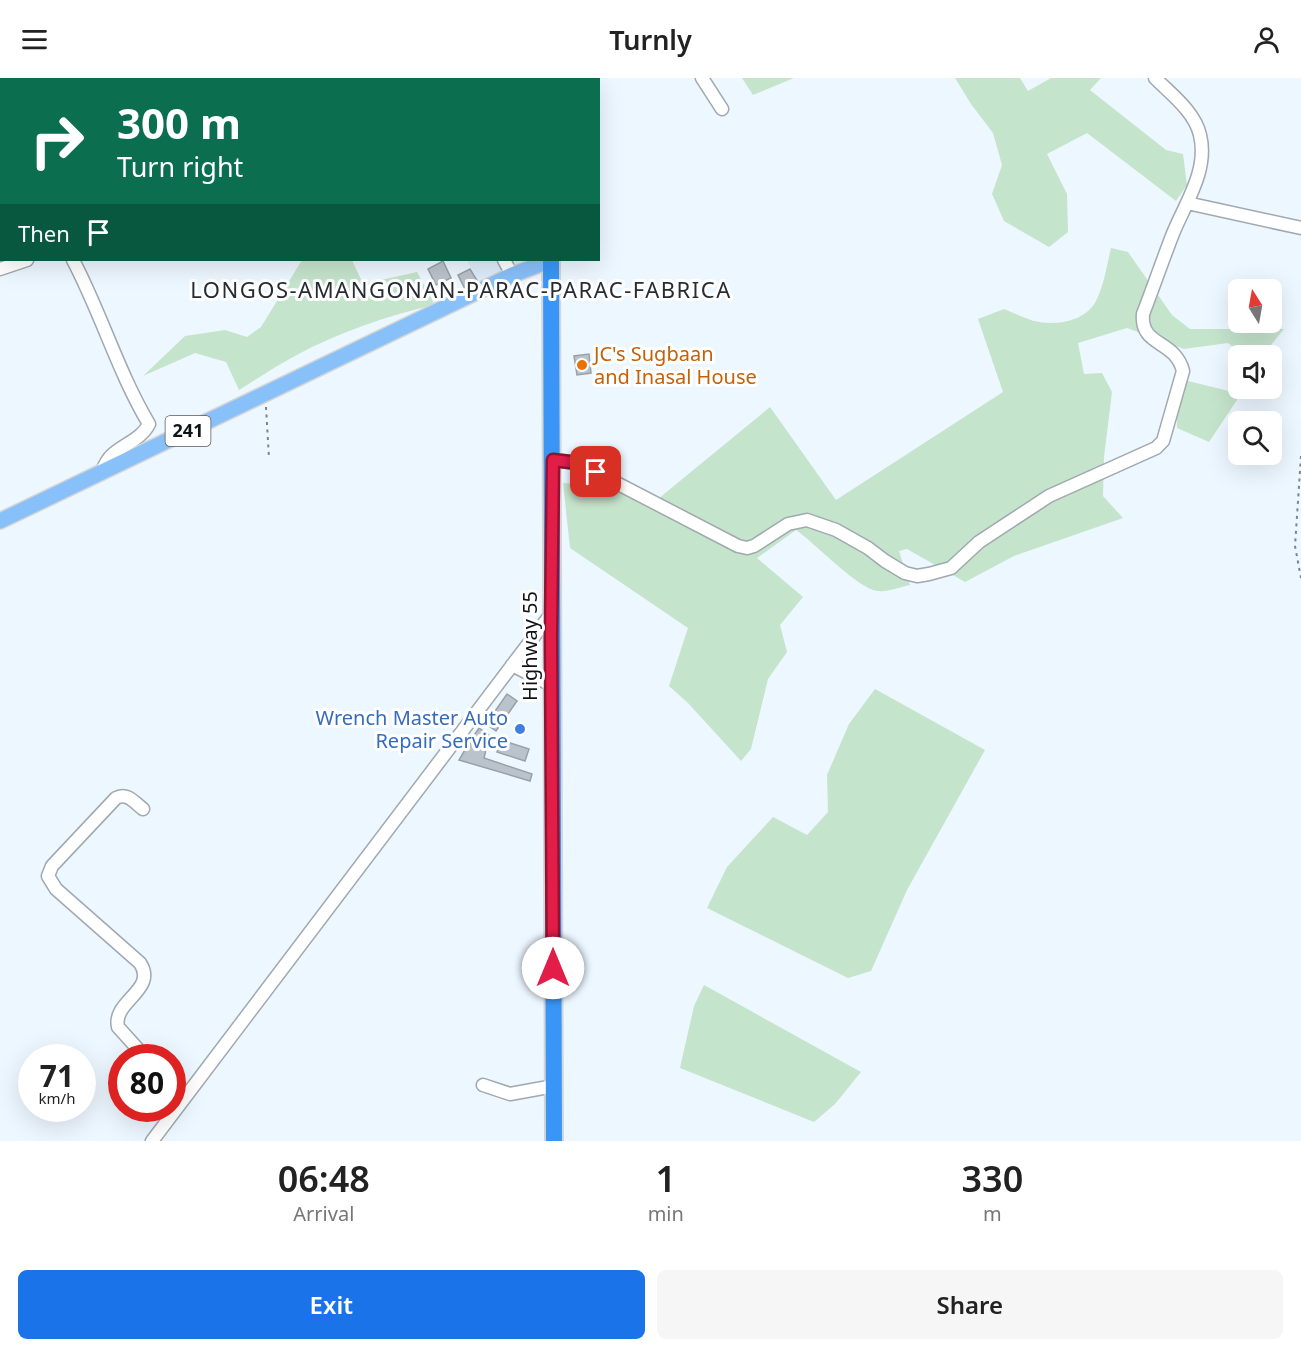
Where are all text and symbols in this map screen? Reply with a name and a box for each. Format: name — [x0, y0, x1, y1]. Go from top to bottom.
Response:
text: Turnly — [609, 21, 692, 58]
icon: menu — [18, 23, 51, 56]
icon: person — [1250, 23, 1283, 56]
text: 300 m — [117, 94, 241, 151]
icon: right — [18, 102, 96, 180]
text: Turn right — [117, 148, 243, 185]
icon: arrive — [82, 216, 115, 249]
text: Then — [18, 218, 70, 248]
district label: LONGOS-AMANGONAN-PARAC‑PARAC-FABRICA — [190, 274, 732, 304]
north arrow — [1228, 279, 1282, 333]
map controls — [1228, 279, 1282, 465]
place label: JC's Sugbaan and Inasal House — [592, 340, 757, 390]
button: sound — [1228, 345, 1282, 399]
marker: JC's Sugbaan and Inasal House — [575, 358, 589, 372]
button: search — [1228, 411, 1282, 465]
road number: 241 — [166, 416, 210, 446]
pin — [570, 446, 621, 497]
icon: arrive — [579, 455, 612, 488]
street label: Highway 55 — [516, 591, 543, 701]
place label: Wrench Master Auto Repair Service — [316, 704, 508, 754]
marker: Wrench Master Auto Repair Service — [513, 722, 527, 736]
position arrow — [521, 936, 585, 1000]
speed limit sign: 80 — [108, 1044, 186, 1122]
text: 71 — [40, 1055, 74, 1096]
text: km/h — [39, 1088, 75, 1108]
text: 06:48 — [278, 1154, 370, 1203]
text: 1 — [655, 1154, 676, 1203]
text: 330 — [962, 1154, 1023, 1203]
text: Arrival — [293, 1200, 354, 1227]
text: min — [648, 1200, 684, 1227]
text: m — [983, 1200, 1002, 1227]
button: Exit — [18, 1270, 645, 1339]
button: Share — [657, 1270, 1283, 1339]

